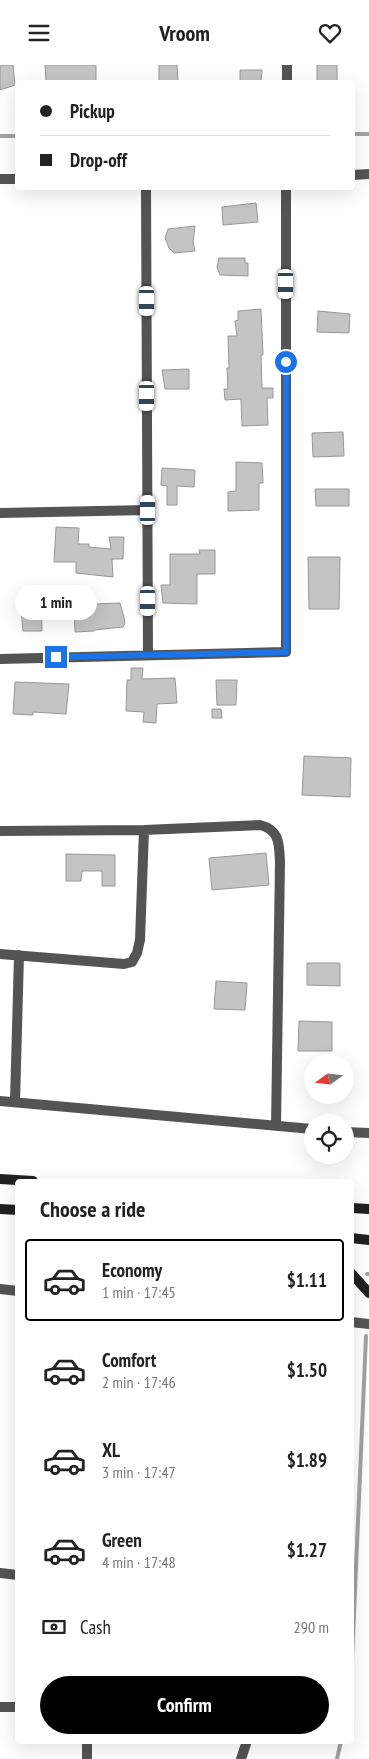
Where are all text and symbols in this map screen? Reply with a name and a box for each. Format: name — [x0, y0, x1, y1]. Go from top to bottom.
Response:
icon: menu — [25, 19, 53, 47]
text: Vroom — [159, 19, 210, 47]
icon: heart — [316, 19, 344, 47]
text: Pickup — [70, 99, 115, 123]
text: Drop-off — [70, 148, 127, 172]
car — [278, 269, 293, 299]
car — [139, 286, 154, 316]
route start — [275, 351, 297, 373]
car — [139, 381, 154, 411]
car — [140, 495, 155, 525]
callout: 1 min — [15, 585, 97, 619]
car — [140, 586, 155, 616]
text: 1 min — [40, 592, 72, 612]
route end — [45, 646, 67, 668]
north arrow — [304, 1054, 354, 1104]
map controls — [304, 1054, 354, 1164]
button: locate — [304, 1114, 354, 1164]
text: Choose a ride — [40, 1195, 145, 1223]
icon: car — [42, 1258, 87, 1303]
text: Economy — [102, 1258, 162, 1282]
text: $1.11 — [287, 1268, 327, 1292]
text: 1 min · 17:45 — [102, 1282, 176, 1302]
icon: car — [42, 1348, 87, 1393]
text: Comfort — [102, 1348, 156, 1372]
text: $1.50 — [287, 1358, 327, 1382]
text: 2 min · 17:46 — [102, 1372, 176, 1392]
icon: car — [42, 1438, 87, 1483]
text: XL — [102, 1438, 120, 1462]
text: $1.89 — [287, 1448, 327, 1472]
text: 3 min · 17:47 — [102, 1462, 176, 1482]
icon: car — [42, 1528, 87, 1573]
text: Green — [102, 1528, 142, 1552]
text: $1.27 — [287, 1538, 327, 1562]
text: 4 min · 17:48 — [102, 1552, 176, 1572]
icon: cash — [40, 1613, 68, 1641]
text: Cash — [80, 1615, 111, 1639]
text: 290 m — [294, 1617, 329, 1637]
button: Confirm — [40, 1676, 329, 1734]

